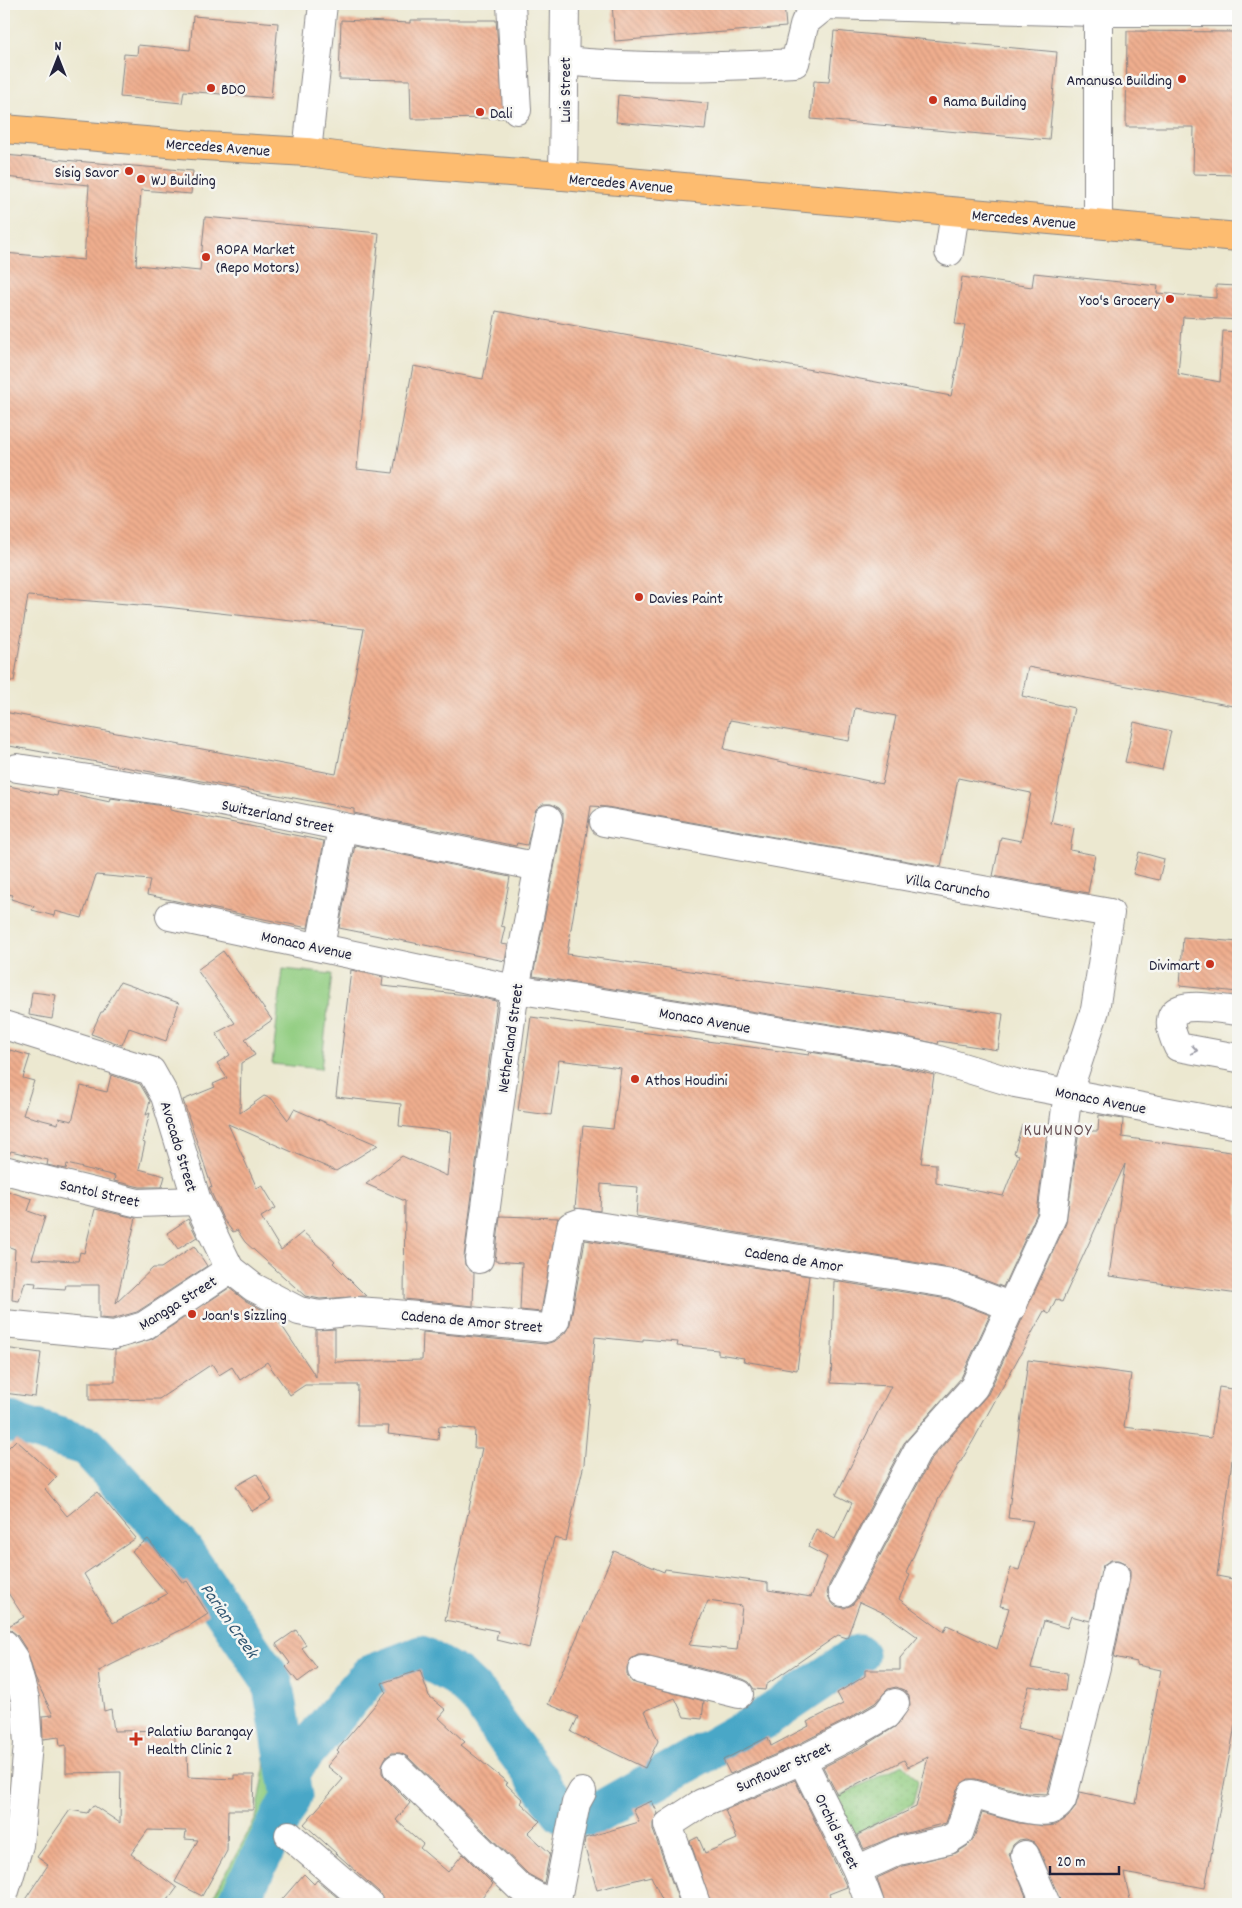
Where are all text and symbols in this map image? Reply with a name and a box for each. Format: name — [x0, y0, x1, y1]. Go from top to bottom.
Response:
north arrow — [32, 32, 82, 82]
text: N — [55, 37, 62, 57]
street label: Luis Street — [555, 57, 578, 123]
place label: Amanusa Building — [1067, 70, 1172, 93]
marker: Amanusa Building — [1176, 73, 1188, 85]
place label: BDO — [221, 79, 246, 102]
marker: BDO — [205, 82, 217, 94]
place label: Rama Building — [943, 91, 1027, 114]
marker: Rama Building — [927, 94, 939, 106]
place label: Dali — [490, 103, 513, 126]
marker: Dali — [474, 106, 486, 118]
street label: Mercedes Avenue — [165, 133, 271, 164]
place label: Sisig Savor — [54, 162, 119, 185]
marker: Sisig Savor — [123, 165, 135, 177]
street label: Mercedes Avenue — [568, 168, 674, 201]
place label: WJ Building — [151, 170, 216, 193]
marker: WJ Building — [135, 173, 147, 185]
street label: Mercedes Avenue — [971, 204, 1077, 237]
place label: ROPA Market (Repo Motors) — [216, 239, 299, 280]
marker: ROPA Market (Repo Motors) — [200, 251, 212, 263]
place label: Yoo's Grocery — [1079, 290, 1161, 313]
marker: Yoo's Grocery — [1164, 293, 1176, 305]
place label: Davies Paint — [649, 588, 723, 611]
marker: Davies Paint — [633, 591, 645, 603]
street label: Switzerland Street — [219, 794, 336, 841]
street label: Villa Caruncho — [903, 869, 992, 906]
street label: Monaco Avenue — [259, 926, 354, 967]
place label: Divimart — [1149, 955, 1200, 978]
marker: Divimart — [1204, 958, 1216, 970]
street label: Netherland Street — [492, 982, 531, 1094]
street label: Monaco Avenue — [657, 1002, 752, 1041]
one-way arrow — [1190, 1045, 1199, 1055]
place label: Athos Houdini — [645, 1070, 728, 1093]
marker: Athos Houdini — [629, 1073, 641, 1085]
street label: Monaco Avenue — [1053, 1081, 1148, 1122]
street label: Avocado Street — [153, 1099, 202, 1195]
district label: KUMUNOY — [1023, 1119, 1093, 1144]
street label: Santol Street — [57, 1174, 142, 1215]
street label: Cadena de Amor — [743, 1241, 845, 1280]
street label: Mangga Street — [135, 1271, 222, 1337]
place label: Joan's Sizzling — [202, 1305, 287, 1328]
street label: Cadena de Amor Street — [400, 1305, 544, 1340]
marker: Joan's Sizzling — [186, 1308, 198, 1320]
water label: Parian Creek — [193, 1579, 264, 1665]
place label: Palatiw Barangay Health Clinic 2 — [147, 1721, 253, 1762]
marker: Palatiw Barangay Health Clinic 2 — [129, 1732, 143, 1746]
street label: Sunflower Street — [733, 1737, 835, 1800]
street label: Orchid Street — [807, 1790, 864, 1874]
scale bar — [1050, 1843, 1118, 1875]
text: 20 m — [1057, 1852, 1085, 1874]

